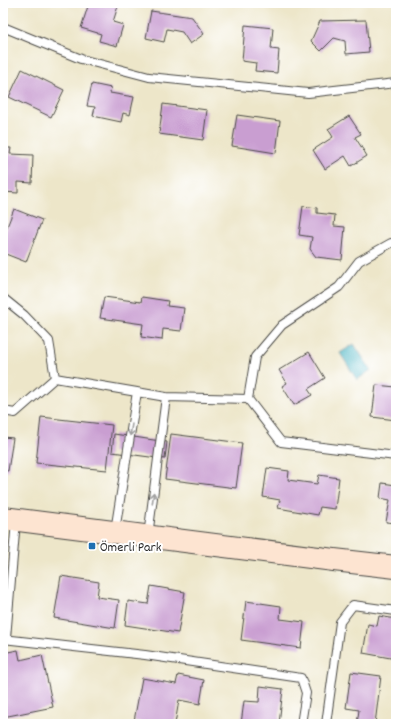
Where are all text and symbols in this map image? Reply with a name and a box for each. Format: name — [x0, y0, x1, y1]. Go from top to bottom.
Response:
one-way arrow — [127, 423, 135, 436]
one-way arrow — [149, 492, 157, 505]
place label: Ömerli Park — [100, 538, 162, 558]
marker: Ömerli Park — [87, 541, 97, 551]

